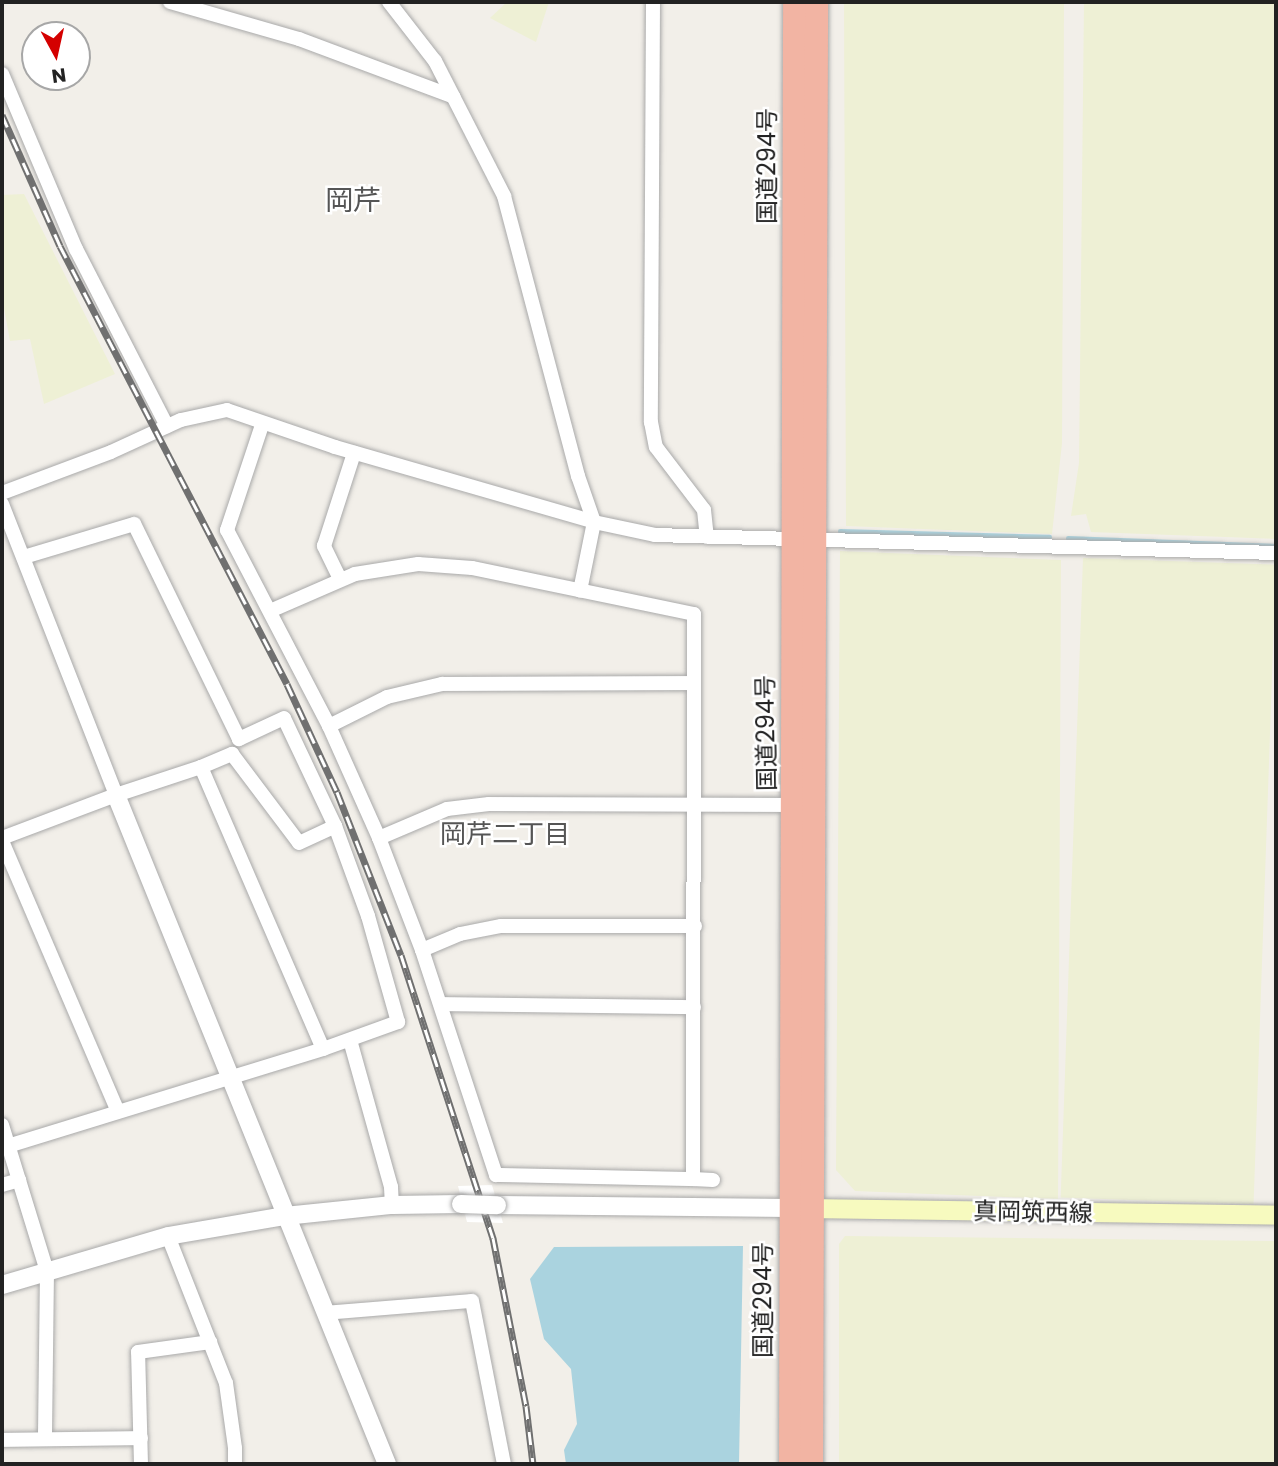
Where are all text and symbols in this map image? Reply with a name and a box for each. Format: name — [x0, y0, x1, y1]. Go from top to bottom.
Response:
north arrow — [21, 21, 91, 91]
text: N — [50, 61, 68, 90]
street label: 国道294号 — [753, 108, 781, 224]
district label: 岡芹 — [325, 184, 381, 218]
street label: 国道294号 — [751, 675, 781, 791]
district label: 岡芹二丁目 — [440, 819, 570, 851]
street label: 真岡筑西線 — [973, 1197, 1093, 1227]
street label: 国道294号 — [749, 1242, 777, 1358]

